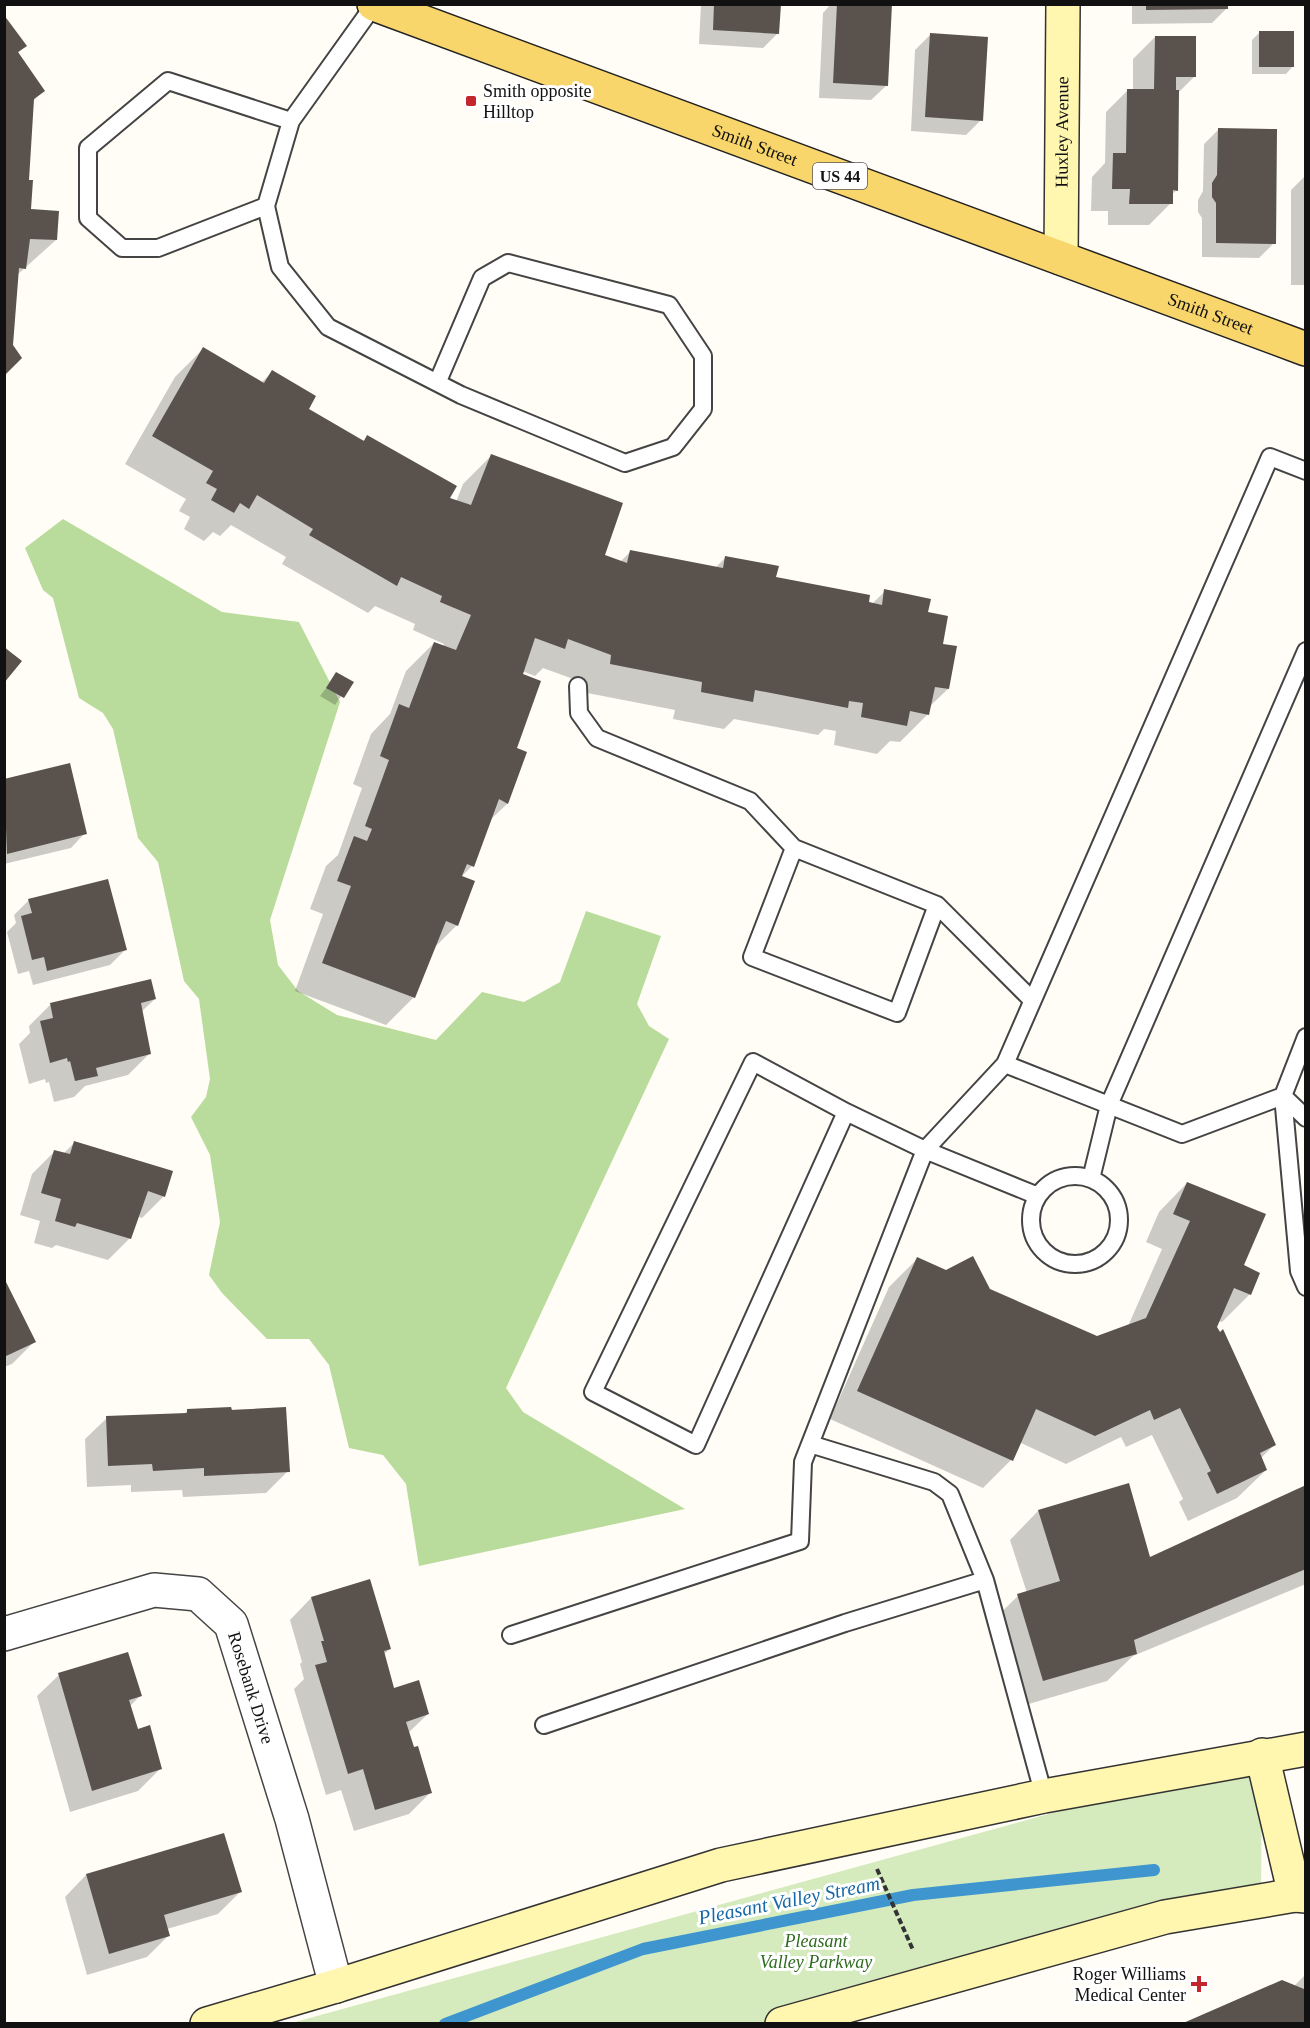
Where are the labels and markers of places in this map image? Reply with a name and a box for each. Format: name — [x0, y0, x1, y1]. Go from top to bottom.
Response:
place label: Smith opposite Hilltop — [483, 81, 592, 122]
marker: Smith opposite Hilltop — [464, 94, 478, 108]
place label: Roger Williams Medical Center — [1073, 1964, 1186, 2005]
marker: Roger Williams Medical Center — [1190, 1975, 1208, 1993]

